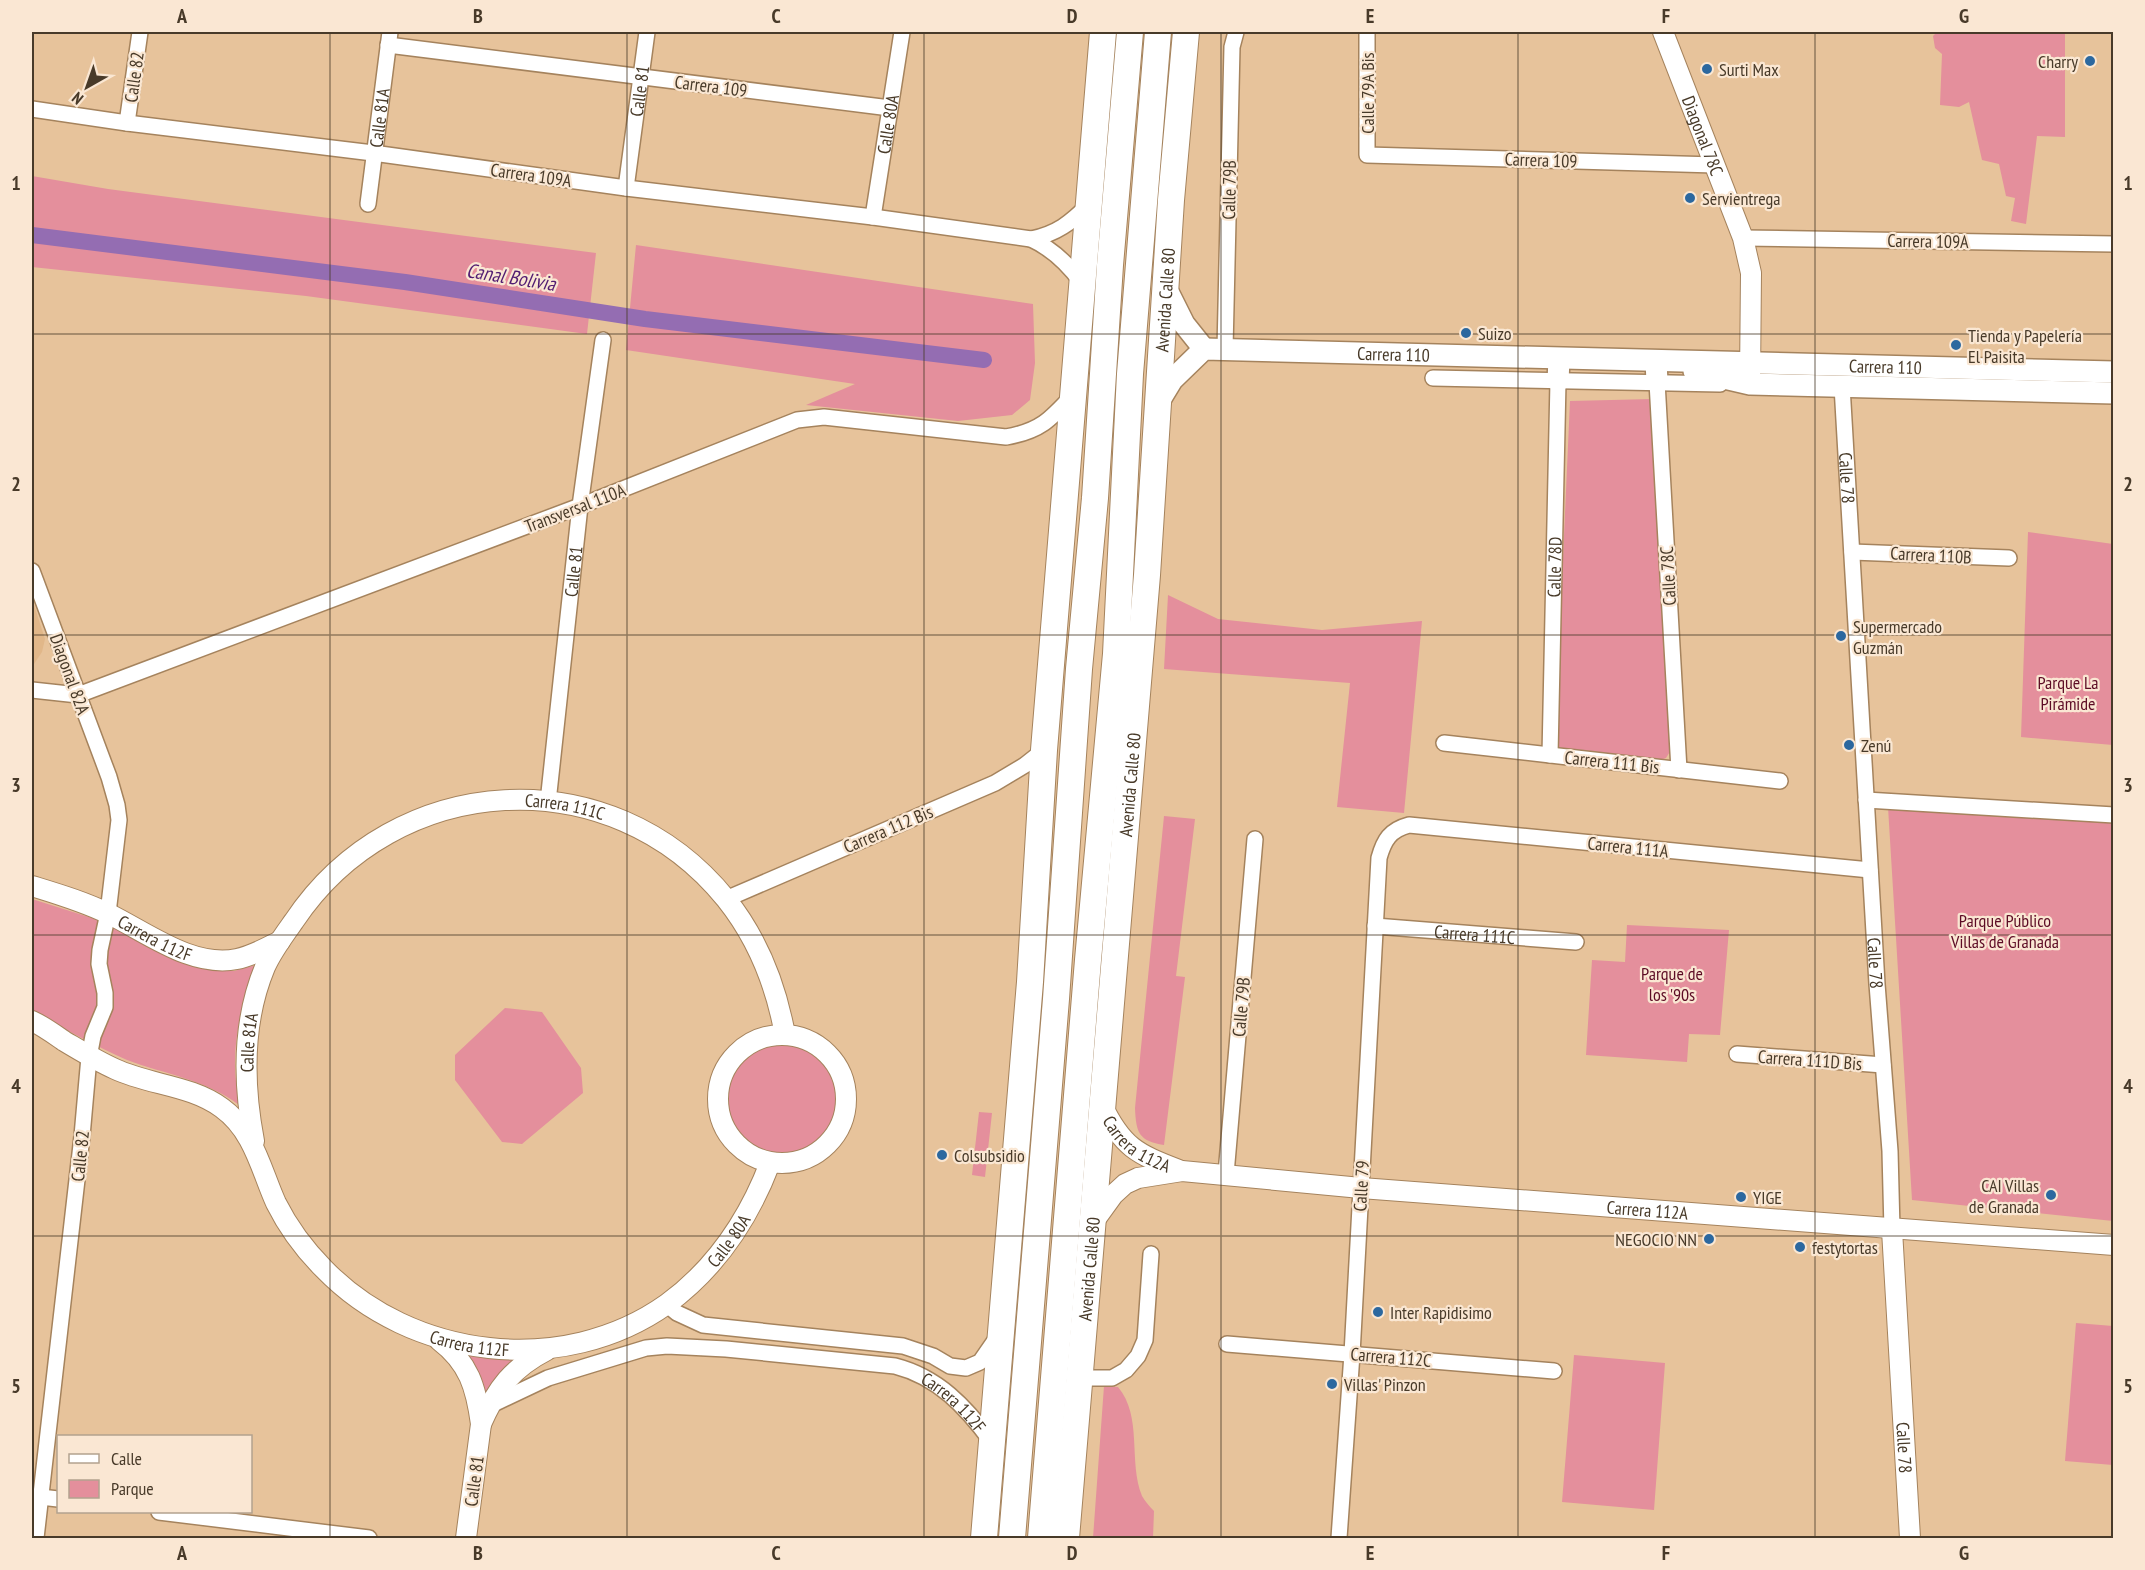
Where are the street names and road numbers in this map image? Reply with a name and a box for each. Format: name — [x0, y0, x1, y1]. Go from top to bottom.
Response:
street label: Calle 82 — [119, 50, 149, 104]
street label: Calle 79A Bis — [1356, 52, 1379, 134]
street label: Calle 81 — [624, 64, 654, 118]
street label: Carrera 109 — [673, 70, 749, 102]
street label: Calle 81A — [364, 86, 394, 149]
street label: Calle 80A — [872, 92, 904, 155]
street label: Diagonal 78C — [1677, 92, 1729, 179]
street label: Carrera 109 — [1504, 147, 1578, 173]
street label: Carrera 109A — [489, 158, 573, 192]
street label: Calle 79B — [1217, 160, 1241, 220]
street label: Carrera 109A — [1887, 229, 1969, 253]
street label: Avenida Calle 80 — [1150, 247, 1179, 353]
street label: Carrera 110 — [1357, 341, 1430, 366]
street label: Carrera 110 — [1849, 354, 1922, 379]
street label: Calle 78 — [1834, 452, 1860, 504]
street label: Transversal 110A — [521, 478, 629, 538]
street label: Calle 78D — [1542, 537, 1566, 598]
street label: Carrera 110B — [1890, 541, 1972, 569]
street label: Calle 81 — [559, 545, 587, 598]
street label: Calle 78C — [1655, 546, 1681, 606]
street label: Diagonal 82A — [45, 631, 95, 718]
street label: Avenida Calle 80 — [1114, 732, 1145, 838]
street label: Carrera 111 Bis — [1564, 746, 1660, 778]
street label: Carrera 111C — [525, 788, 608, 825]
street label: Carrera 112 Bis — [840, 800, 936, 858]
street label: Carrera 111A — [1586, 831, 1670, 863]
street label: Carrera 112F — [114, 909, 195, 966]
street label: Carrera 111C — [1433, 919, 1516, 949]
street label: Calle 78 — [1863, 937, 1889, 989]
street label: Calle 79B — [1227, 976, 1255, 1038]
street label: Calle 81A — [235, 1011, 263, 1072]
street label: Carrera 111D Bis — [1757, 1045, 1863, 1075]
street label: Carrera 112A — [1098, 1111, 1174, 1177]
street label: Calle 82 — [66, 1129, 94, 1183]
street label: Calle 79 — [1348, 1160, 1374, 1212]
street label: Carrera 112A — [1606, 1195, 1689, 1224]
street label: Calle 80A — [702, 1209, 755, 1272]
street label: Avenida Calle 80 — [1073, 1216, 1104, 1322]
street label: Carrera 112F — [427, 1324, 510, 1361]
street label: Carrera 112C — [1350, 1342, 1432, 1372]
street label: Carrera 112F — [917, 1367, 991, 1437]
street label: Calle 78 — [1892, 1421, 1918, 1474]
street label: Calle 81 — [459, 1454, 489, 1508]

